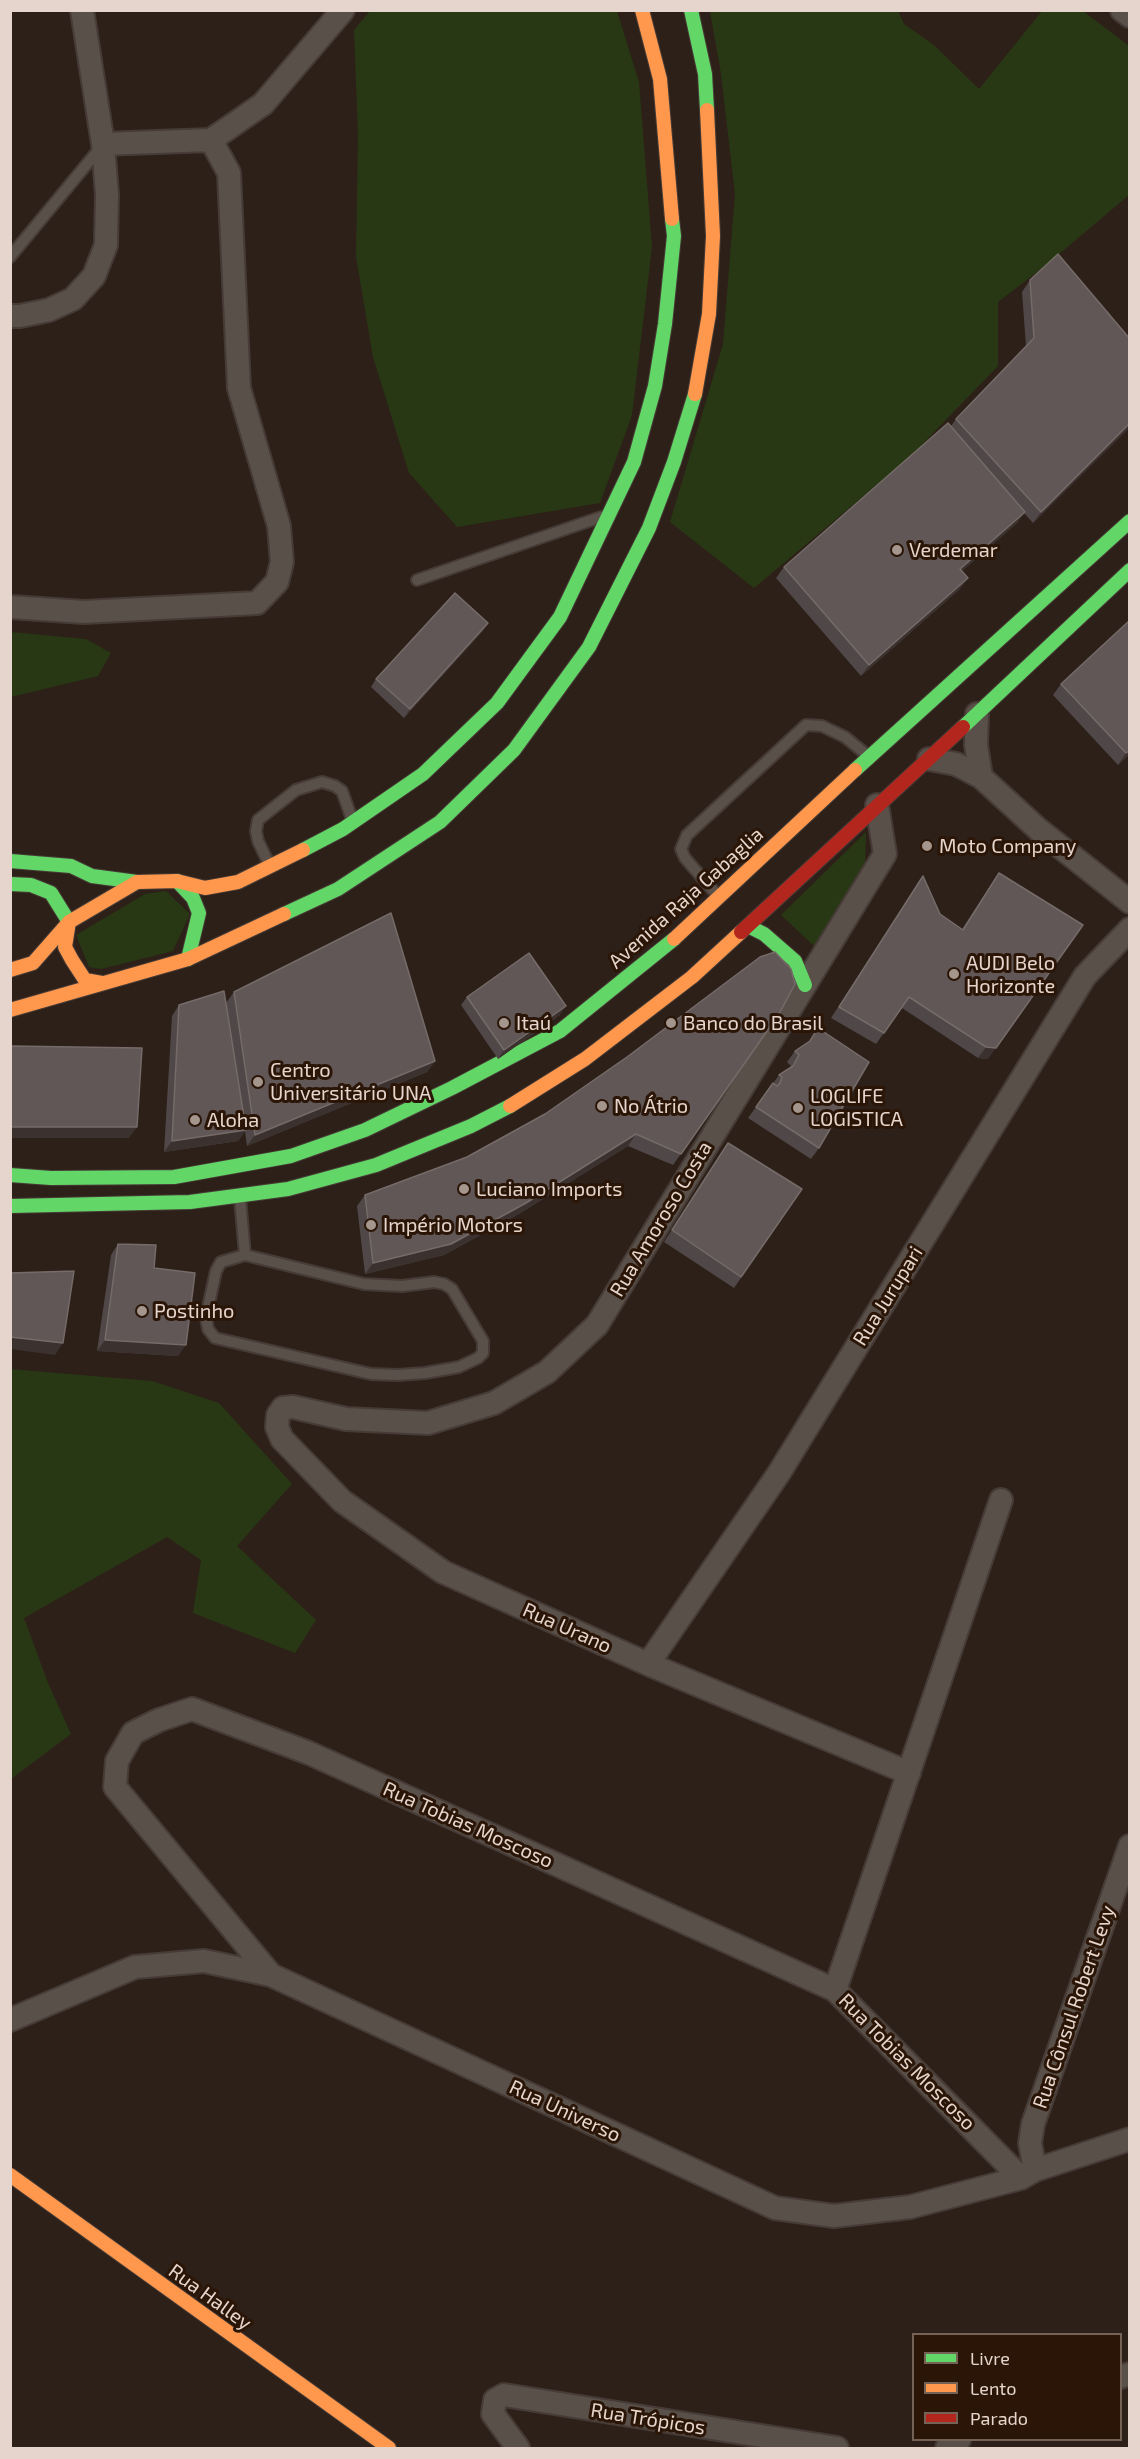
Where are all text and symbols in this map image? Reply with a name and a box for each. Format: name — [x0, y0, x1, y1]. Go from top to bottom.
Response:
place label: Verdemar — [909, 538, 998, 562]
marker: Verdemar — [890, 543, 904, 557]
street label: Avenida Raja Gabaglia — [604, 822, 768, 974]
place label: Moto Company — [939, 834, 1076, 858]
marker: Moto Company — [920, 839, 934, 853]
place label: AUDI Belo Horizonte — [966, 951, 1055, 998]
marker: AUDI Belo Horizonte — [947, 967, 961, 981]
place label: Itaú — [516, 1011, 551, 1035]
place label: Banco do Brasil — [683, 1011, 823, 1035]
marker: Itaú — [497, 1016, 511, 1030]
marker: Banco do Brasil — [664, 1016, 678, 1030]
place label: Centro Universitário UNA — [270, 1058, 432, 1105]
marker: Centro Universitário UNA — [251, 1075, 265, 1089]
place label: LOGLIFE LOGISTICA — [810, 1084, 903, 1131]
place label: No Átrio — [614, 1094, 688, 1118]
marker: No Átrio — [595, 1099, 609, 1113]
marker: LOGLIFE LOGISTICA — [791, 1101, 805, 1115]
place label: Aloha — [207, 1108, 259, 1132]
marker: Aloha — [188, 1113, 202, 1127]
street label: Rua Amoroso Costa — [605, 1137, 717, 1301]
place label: Luciano Imports — [476, 1177, 622, 1201]
marker: Luciano Imports — [457, 1182, 471, 1196]
place label: Império Motors — [383, 1213, 523, 1237]
marker: Império Motors — [364, 1218, 378, 1232]
street label: Rua Jurupari — [848, 1242, 928, 1350]
place label: Postinho — [154, 1299, 234, 1323]
marker: Postinho — [135, 1304, 149, 1318]
street label: Rua Urano — [519, 1598, 615, 1658]
street label: Rua Tobias Moscoso — [379, 1777, 557, 1873]
street label: Rua Cônsul Robert Levy — [1028, 1902, 1120, 2112]
street label: Rua Tobias Moscoso — [834, 1989, 980, 2135]
street label: Rua Universo — [506, 2075, 624, 2147]
street label: Rua Halley — [164, 2259, 256, 2335]
legend — [912, 2333, 1122, 2441]
text: Livre — [970, 2347, 1010, 2369]
text: Lento — [970, 2377, 1016, 2399]
street label: Rua Trópicos — [589, 2398, 707, 2440]
text: Parado — [970, 2407, 1028, 2429]

